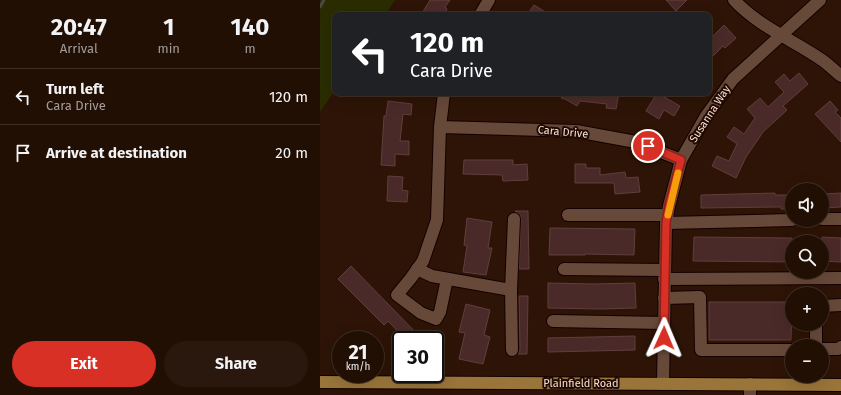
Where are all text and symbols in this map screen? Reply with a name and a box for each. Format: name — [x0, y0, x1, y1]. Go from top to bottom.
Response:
text: 20:47 — [51, 13, 107, 41]
text: 1 — [163, 13, 174, 41]
text: 140 — [231, 13, 269, 41]
text: 120 m — [410, 26, 484, 59]
icon: left — [344, 28, 396, 80]
text: Arrival — [60, 41, 98, 56]
text: min — [158, 41, 180, 56]
text: m — [244, 41, 256, 56]
text: Cara Drive — [410, 60, 493, 82]
text: Turn left — [46, 80, 104, 98]
street label: Susanna Way — [687, 83, 734, 145]
icon: left — [12, 86, 34, 108]
text: 120 m — [269, 88, 308, 106]
text: Cara Drive — [46, 98, 106, 113]
street label: Cara Drive — [537, 123, 589, 141]
pin — [631, 129, 665, 163]
icon: arrive — [637, 135, 659, 157]
icon: arrive — [12, 142, 34, 164]
text: Arrive at destination — [46, 144, 187, 162]
text: 20 m — [275, 144, 308, 162]
map controls — [785, 183, 829, 383]
button: sound — [785, 183, 829, 227]
button: search — [785, 235, 829, 279]
button: + — [785, 287, 829, 331]
position arrow — [643, 317, 685, 359]
speed limit sign: 30 — [392, 331, 444, 383]
button: − — [785, 339, 829, 383]
text: 21 — [348, 340, 368, 364]
button: Exit — [12, 341, 156, 387]
button: Share — [164, 341, 308, 387]
text: km/h — [346, 361, 370, 373]
street label: Plainfield Road — [543, 377, 619, 390]

